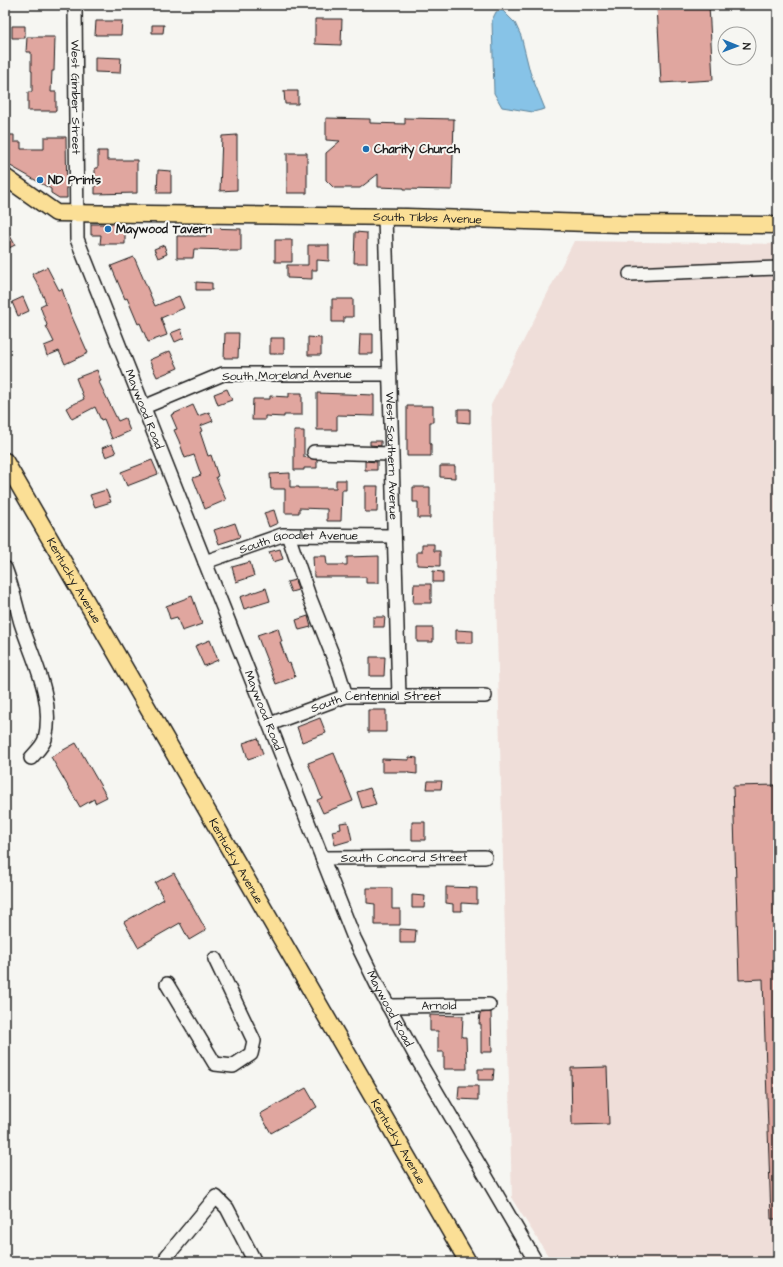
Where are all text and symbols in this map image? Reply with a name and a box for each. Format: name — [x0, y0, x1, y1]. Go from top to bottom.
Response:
north arrow — [717, 26, 757, 66]
street label: West Gimber Street — [66, 40, 84, 155]
text: N — [739, 43, 754, 50]
place label: Charity Church — [374, 141, 461, 159]
marker: Charity Church — [361, 144, 371, 154]
place label: ND Prints — [48, 172, 101, 189]
marker: ND Prints — [35, 175, 45, 185]
street label: South Tibbs Avenue — [373, 209, 483, 228]
place label: Maywood Tavern — [116, 221, 212, 239]
marker: Maywood Tavern — [103, 224, 113, 234]
street label: South Moreland Avenue — [222, 366, 353, 385]
street label: Maywood Road — [121, 367, 167, 452]
street label: West Southern Avenue — [381, 392, 402, 521]
street label: South Goodlet Avenue — [237, 527, 359, 558]
street label: Kentucky Avenue — [42, 535, 105, 627]
street label: Maywood Road — [240, 668, 287, 753]
street label: South Centennial Street — [308, 688, 441, 717]
street label: Kentucky Avenue — [204, 815, 267, 908]
street label: South Concord Street — [341, 849, 467, 867]
street label: Maywood Road — [362, 968, 417, 1050]
street label: Arnold — [421, 997, 457, 1015]
street label: Kentucky Avenue — [367, 1096, 430, 1188]

